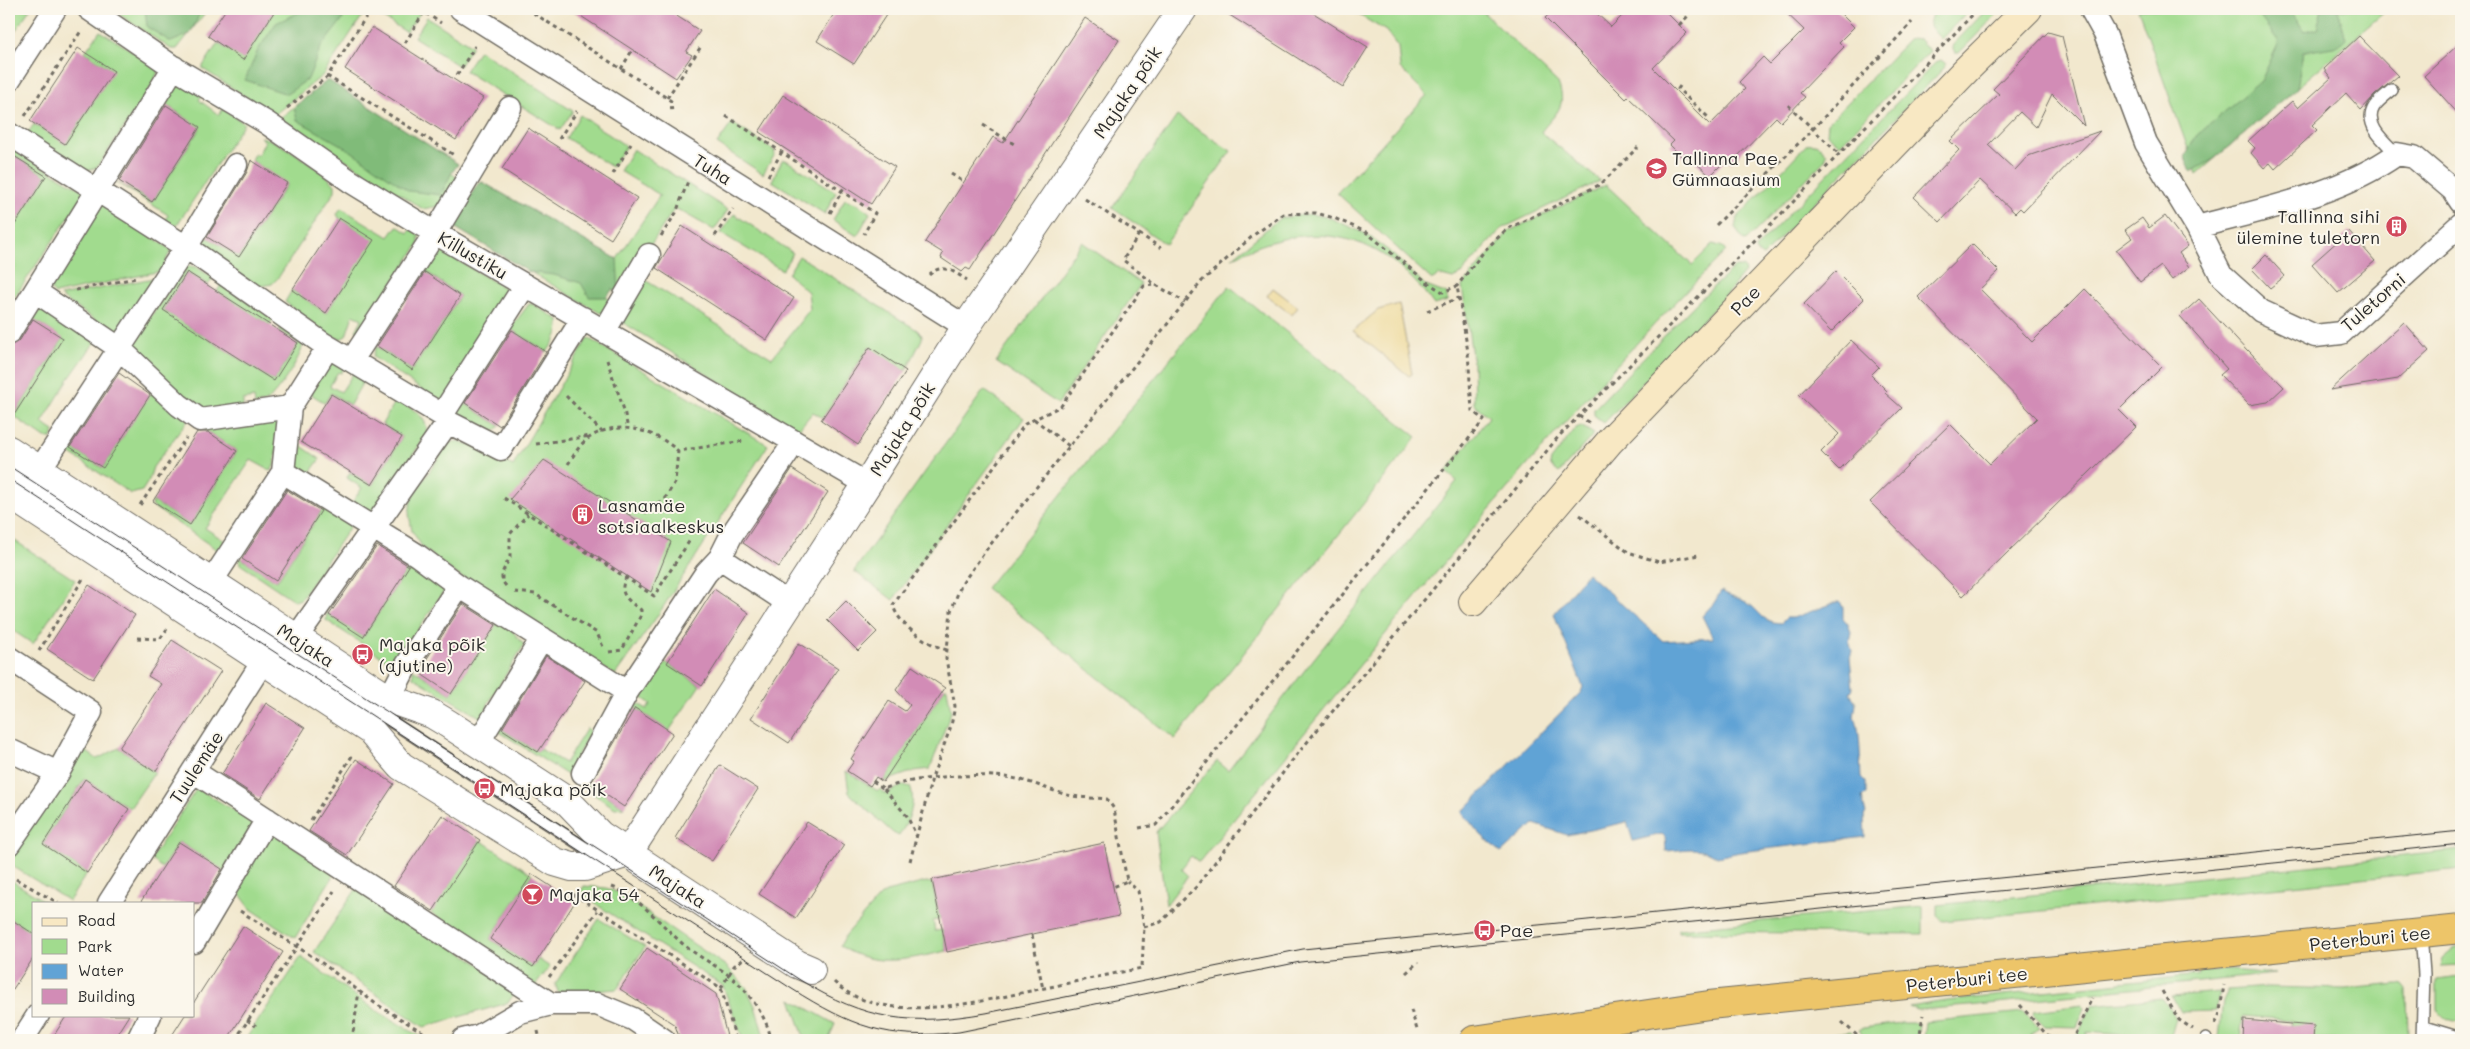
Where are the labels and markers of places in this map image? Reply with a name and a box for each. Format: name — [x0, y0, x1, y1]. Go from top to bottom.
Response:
place label: Tallinna Pae Gümnaasium — [1672, 146, 1780, 191]
school or university icon: Tallinna Pae Gümnaasium — [1644, 156, 1668, 180]
place label: Tallinna sihi ülemine tuletorn — [2237, 204, 2380, 249]
building icon: Tallinna sihi ülemine tuletorn — [2384, 214, 2408, 238]
place label: Lasnamäe sotsiaalkeskus — [598, 493, 724, 538]
building icon: Lasnamäe sotsiaalkeskus — [570, 503, 594, 527]
place label: Majaka põik (ajutine) — [379, 632, 485, 677]
bus stop icon: Majaka põik (ajutine) — [351, 642, 375, 666]
bus stop icon: Majaka põik — [472, 777, 496, 801]
place label: Majaka põik — [500, 777, 606, 801]
bar icon: Majaka 54 — [521, 882, 545, 906]
place label: Majaka 54 — [549, 882, 640, 906]
bus stop icon: Pae — [1472, 918, 1496, 942]
place label: Pae — [1500, 918, 1533, 942]

